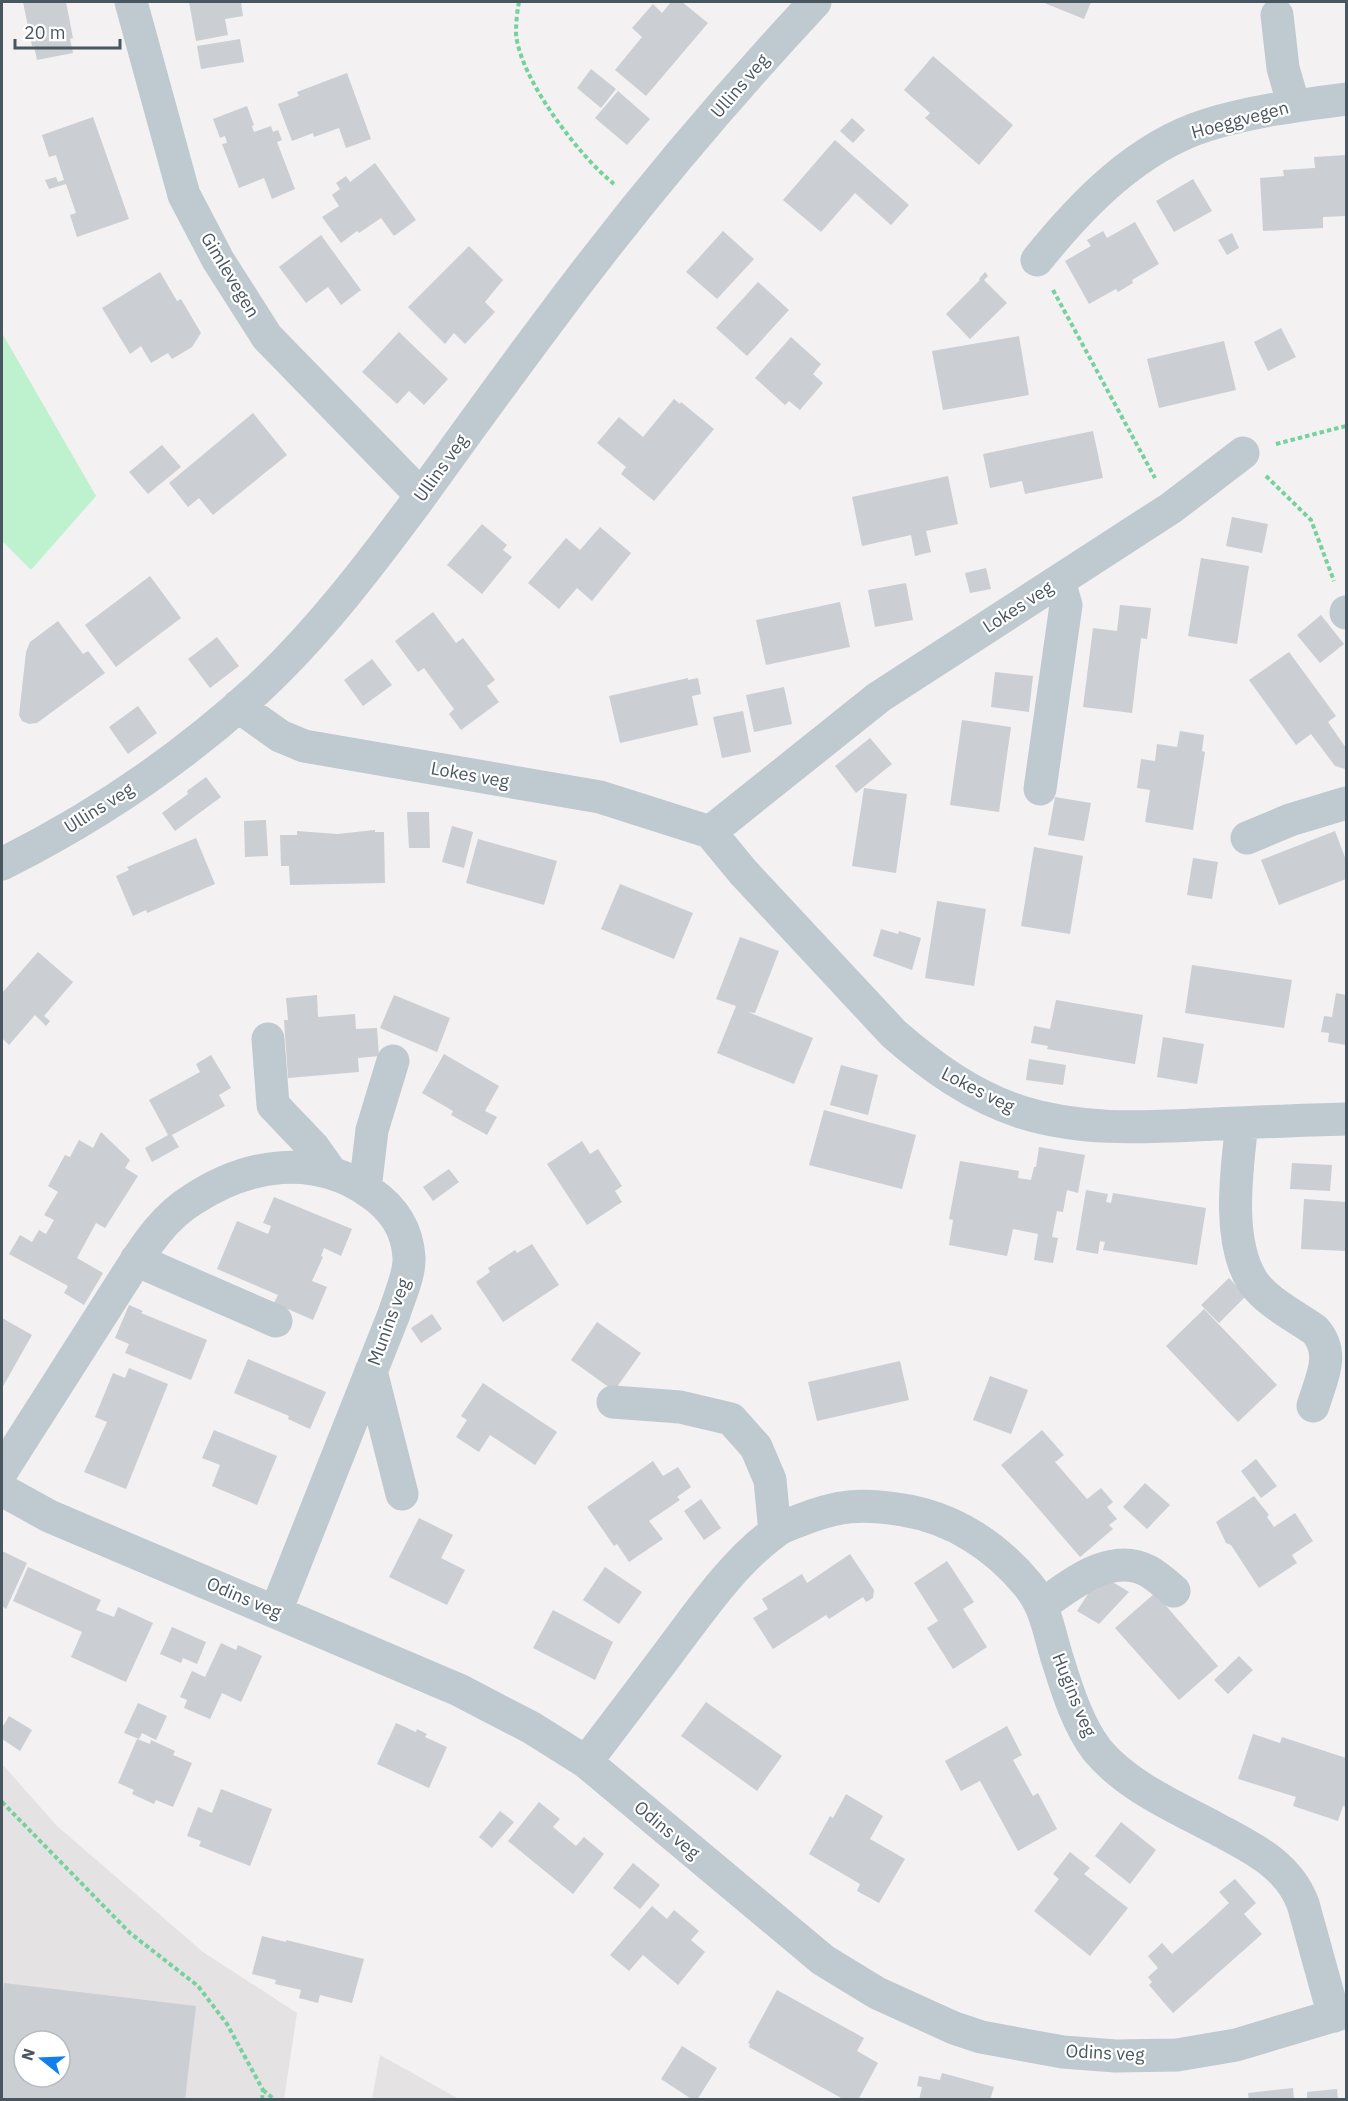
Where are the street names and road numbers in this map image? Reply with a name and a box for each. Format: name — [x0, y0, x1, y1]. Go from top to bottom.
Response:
street label: Ullins veg — [705, 48, 774, 123]
street label: Hoeggvegen — [1189, 95, 1291, 144]
street label: Gimlevegen — [196, 228, 265, 322]
street label: Ullins veg — [408, 429, 473, 506]
street label: Lokes veg — [978, 575, 1058, 638]
street label: Lokes veg — [429, 756, 512, 793]
street label: Ullins veg — [60, 777, 138, 838]
street label: Lokes veg — [938, 1061, 1019, 1118]
street label: Munins veg — [362, 1275, 415, 1368]
street label: Odins veg — [203, 1572, 286, 1624]
street label: Hugins veg — [1047, 1650, 1102, 1741]
street label: Odins veg — [630, 1795, 705, 1864]
street label: Odins veg — [1065, 2039, 1146, 2066]

